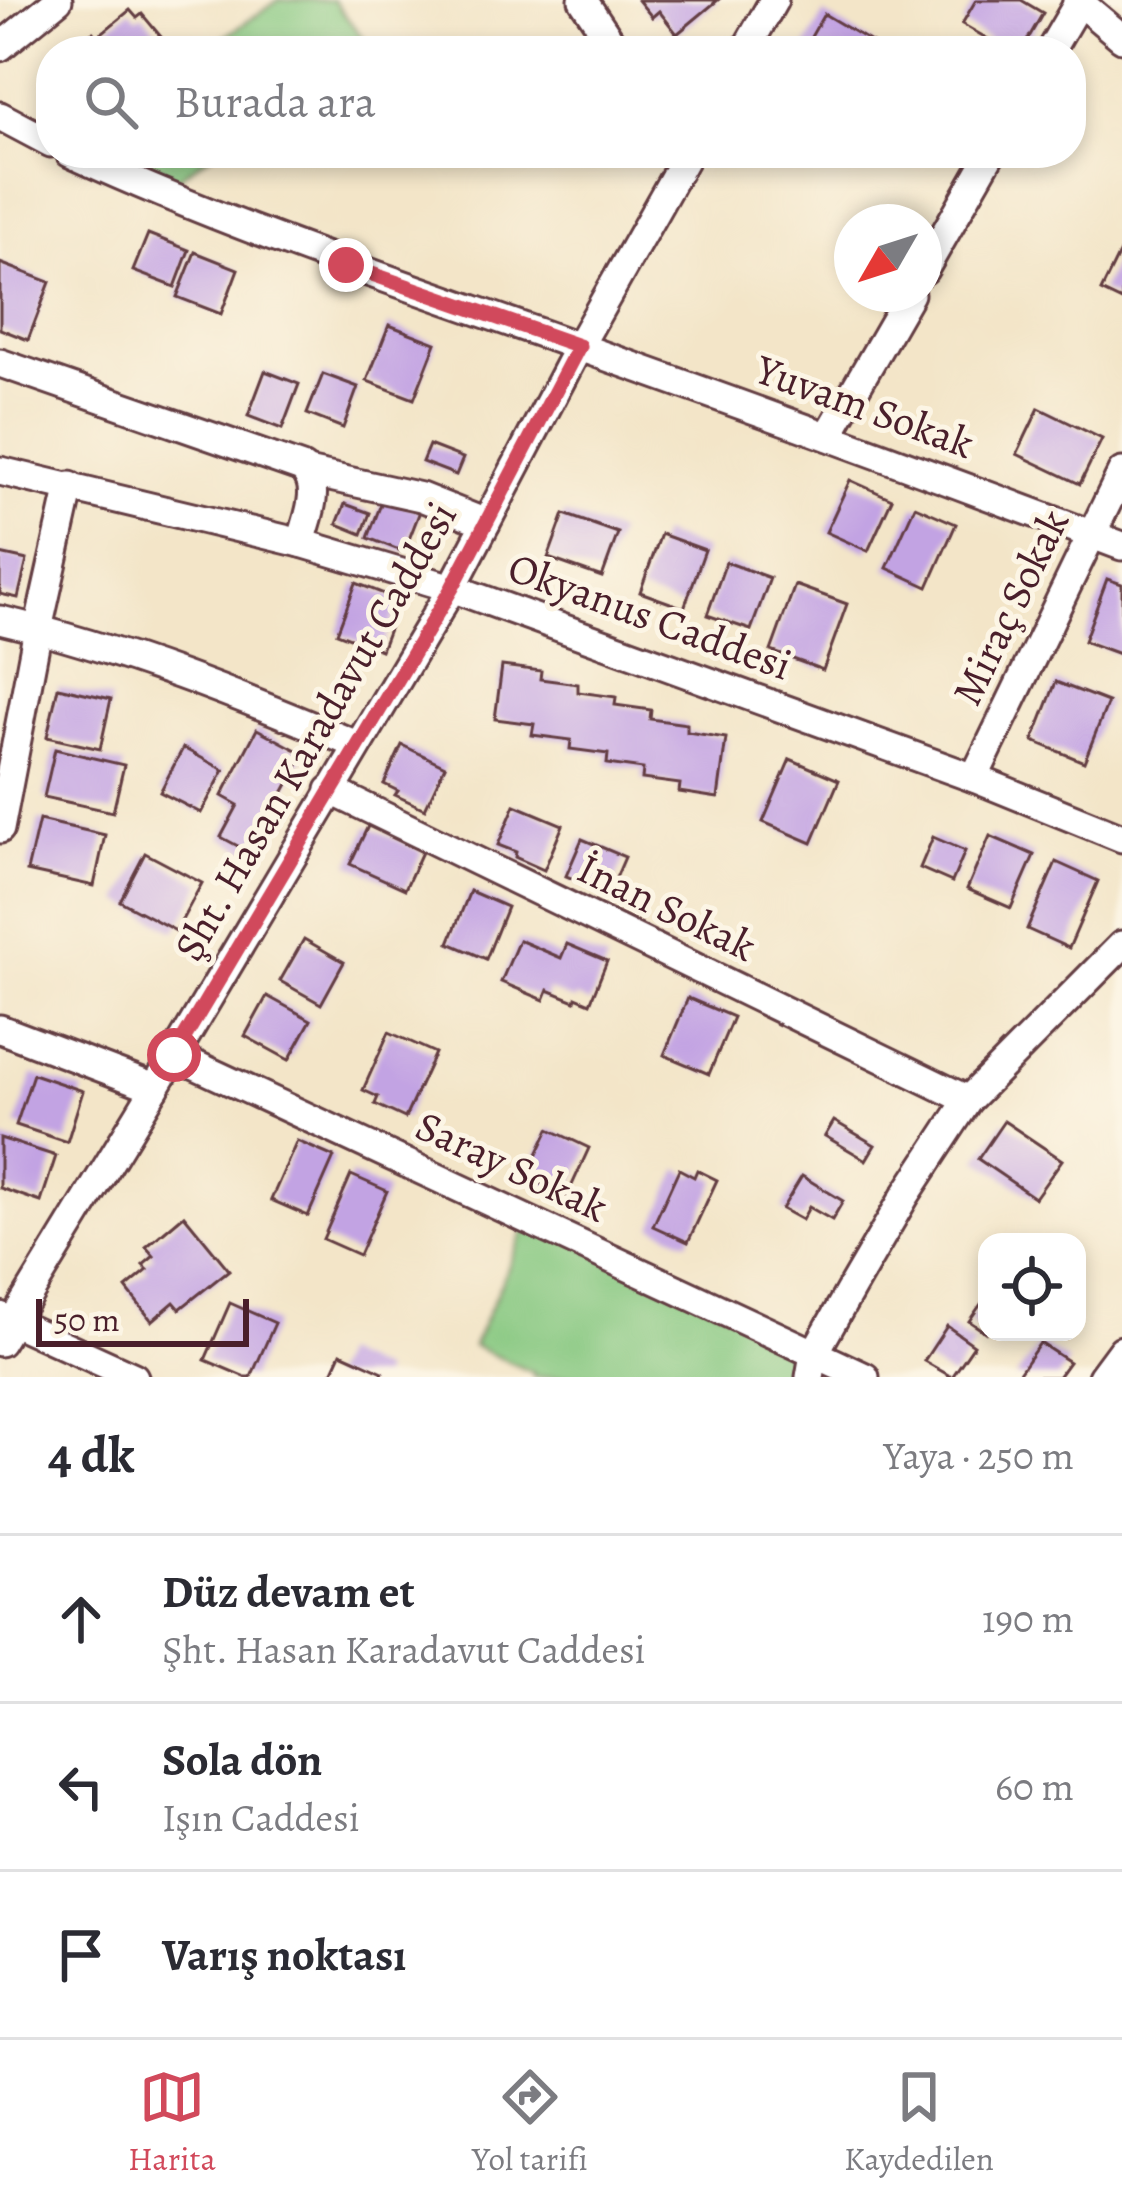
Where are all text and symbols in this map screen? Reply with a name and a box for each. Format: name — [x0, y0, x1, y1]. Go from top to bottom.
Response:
search box — [36, 36, 1086, 168]
icon: search — [78, 69, 144, 135]
text: Burada ara — [174, 71, 376, 133]
north arrow — [834, 204, 942, 312]
route end — [319, 238, 373, 292]
street label: Yuvam Sokak — [747, 340, 982, 472]
street label: Şht. Hasan Karadavut Caddesi — [160, 491, 470, 971]
street label: Miraç Sokak — [938, 499, 1082, 714]
street label: Okyanus Caddesi — [501, 538, 799, 694]
street label: İnan Sokak — [568, 839, 766, 975]
route start — [147, 1028, 201, 1082]
street label: Saray Sokak — [407, 1097, 617, 1235]
map controls — [978, 1233, 1086, 1341]
button: locate — [978, 1233, 1086, 1341]
scale bar — [36, 1293, 249, 1346]
text: 50 m — [54, 1297, 120, 1342]
text: 4 dk — [48, 1420, 135, 1490]
text: Yaya · 250 m — [884, 1429, 1074, 1482]
text: Düz devam et — [162, 1561, 415, 1623]
icon: ahead — [48, 1586, 114, 1652]
text: 190 m — [982, 1592, 1074, 1645]
text: Şht. Hasan Karadavut Caddesi — [162, 1623, 646, 1676]
text: Sola dön — [162, 1729, 322, 1791]
icon: left — [48, 1754, 114, 1820]
text: 60 m — [995, 1760, 1074, 1813]
text: Işın Caddesi — [162, 1791, 360, 1844]
icon: arrive — [48, 1922, 114, 1988]
text: Varış noktası — [162, 1924, 406, 1986]
tab: Harita — [128, 2064, 216, 2181]
tab: Yol tarifi — [472, 2064, 588, 2181]
tab: Kaydedilen — [844, 2064, 994, 2181]

